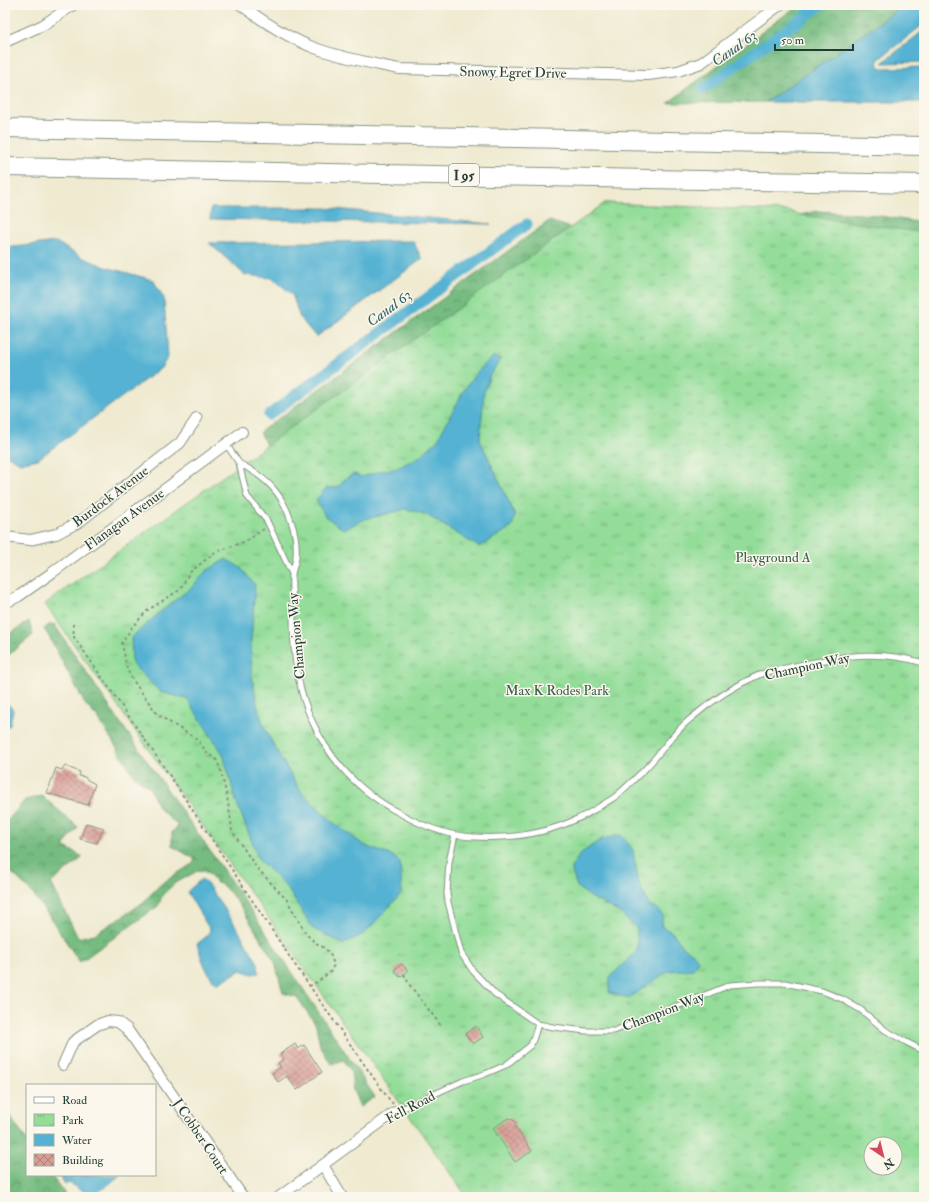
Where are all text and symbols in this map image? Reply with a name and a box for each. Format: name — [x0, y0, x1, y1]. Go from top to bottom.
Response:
water label: Canal 63 — [708, 26, 761, 71]
scale bar — [775, 26, 853, 52]
text: 50 m — [781, 33, 805, 48]
street label: Snowy Egret Drive — [459, 63, 567, 83]
road number: I 95 — [449, 164, 479, 186]
water label: Canal 63 — [363, 286, 416, 331]
street label: Burdock Avenue — [69, 462, 152, 531]
street label: Flanagan Avenue — [81, 485, 168, 554]
park label: Playground A — [735, 549, 811, 567]
street label: Champion Way — [284, 591, 310, 680]
street label: Champion Way — [763, 649, 852, 685]
park label: Max K Rodes Park — [505, 682, 609, 699]
street label: Champion Way — [620, 988, 708, 1036]
legend — [26, 1084, 156, 1176]
street label: Fell Road — [383, 1087, 438, 1128]
text: Road — [62, 1093, 87, 1108]
street label: J Cobber Court — [169, 1094, 232, 1178]
text: Park — [62, 1113, 84, 1128]
text: Water — [61, 1133, 92, 1148]
north arrow — [863, 1136, 903, 1176]
text: Building — [62, 1153, 105, 1168]
text: N — [880, 1155, 897, 1173]

